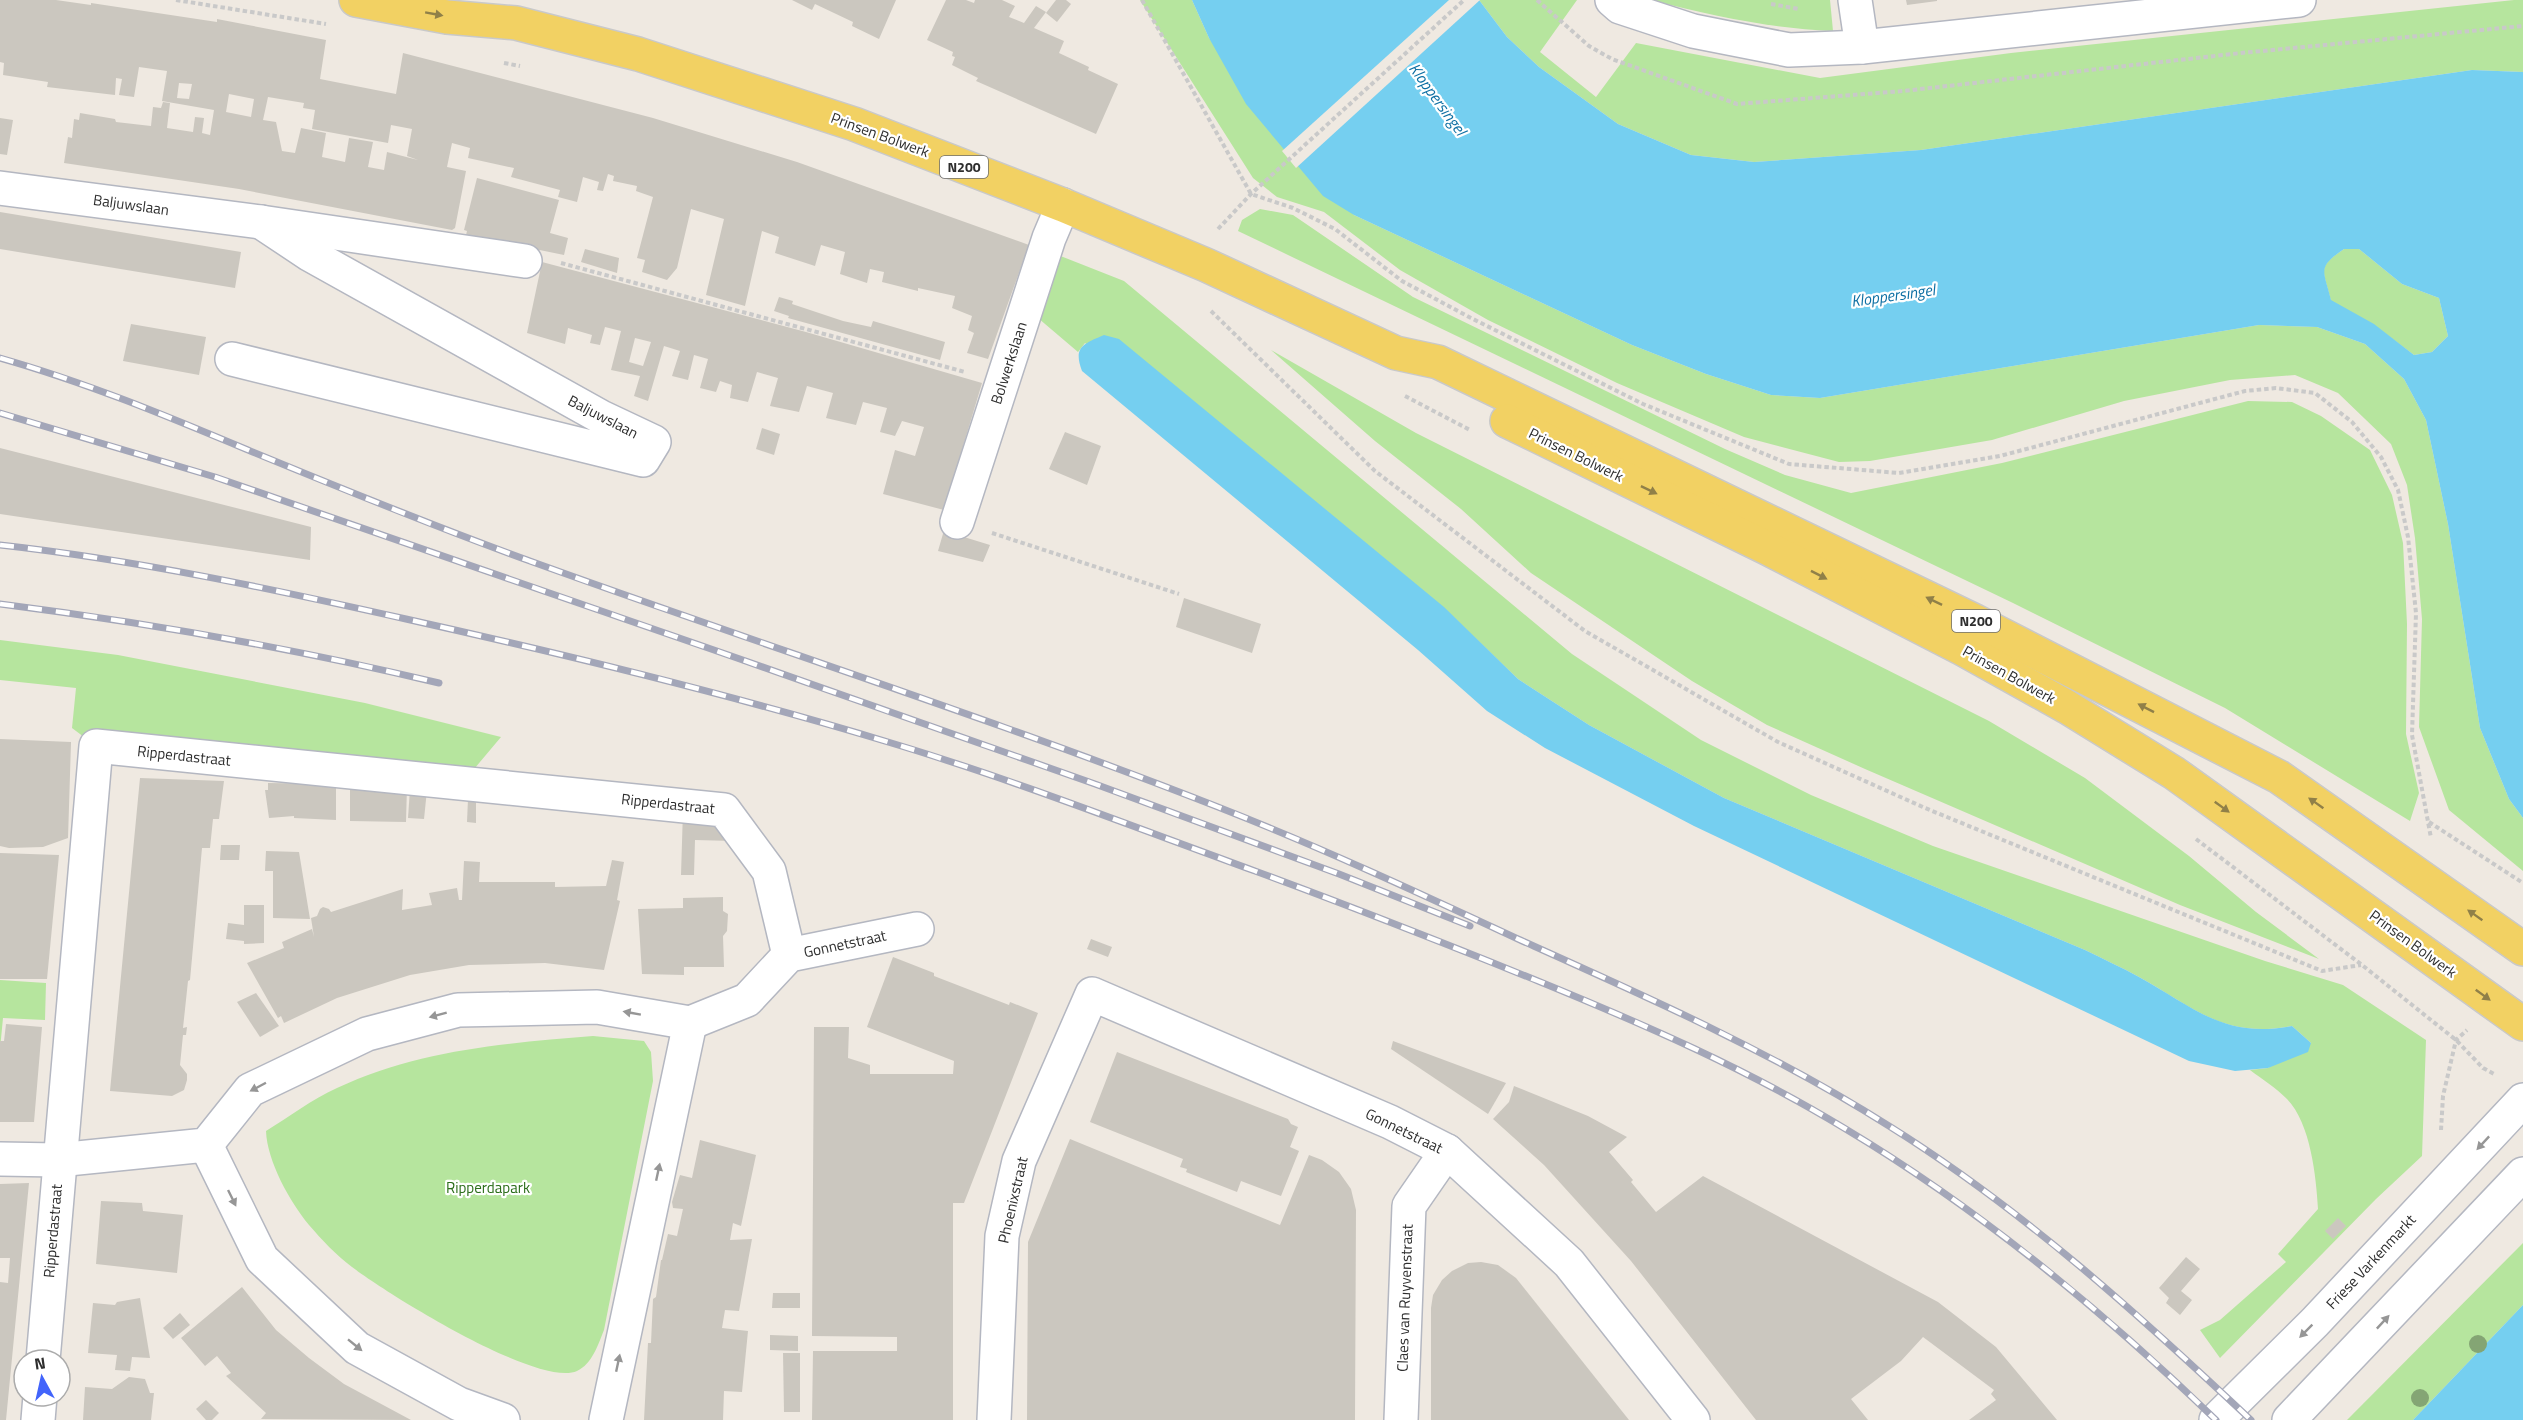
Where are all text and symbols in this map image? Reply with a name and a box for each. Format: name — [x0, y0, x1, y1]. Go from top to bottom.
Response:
one-way arrow — [425, 10, 444, 19]
water label: Kloppersingel — [1403, 58, 1473, 142]
street label: Prinsen Bolwerk — [828, 106, 933, 163]
road number: N200 — [940, 156, 988, 178]
street label: Baljuwslaan — [92, 188, 170, 221]
water label: Kloppersingel — [1849, 277, 1938, 313]
street label: Bolwerkslaan — [984, 319, 1033, 407]
street label: Baljuwslaan — [564, 389, 642, 444]
street label: Prinsen Bolwerk — [1525, 422, 1628, 488]
one-way arrow — [1641, 486, 1658, 495]
one-way arrow — [1811, 570, 1828, 580]
one-way arrow — [1926, 597, 1943, 606]
road number: N200 — [1952, 610, 2000, 632]
street label: Prinsen Bolwerk — [1959, 639, 2060, 710]
one-way arrow — [2137, 703, 2154, 713]
street label: Ripperdastraat — [136, 739, 233, 772]
street label: Ripperdastraat — [620, 787, 717, 820]
one-way arrow — [2308, 797, 2324, 809]
one-way arrow — [2214, 801, 2229, 813]
street label: Prinsen Bolwerk — [2365, 904, 2462, 983]
one-way arrow — [2468, 909, 2484, 921]
street label: Gonnetstraat — [802, 923, 889, 963]
one-way arrow — [2474, 989, 2490, 1001]
one-way arrow — [622, 1008, 641, 1017]
one-way arrow — [429, 1011, 447, 1020]
one-way arrow — [249, 1082, 266, 1092]
street label: Gonnetstraat — [1362, 1102, 1448, 1160]
one-way arrow — [2477, 1135, 2490, 1150]
street label: Phoenixstraat — [991, 1154, 1034, 1245]
one-way arrow — [654, 1162, 663, 1181]
park label: Ripperdapark — [446, 1176, 530, 1199]
street label: Ripperdastraat — [37, 1182, 68, 1279]
one-way arrow — [227, 1189, 237, 1206]
street label: Friese Varkenmarkt — [2320, 1208, 2421, 1314]
street label: Claes van Ruyvenstraat — [1390, 1223, 1419, 1372]
one-way arrow — [2376, 1316, 2390, 1330]
one-way arrow — [2300, 1324, 2314, 1338]
one-way arrow — [347, 1339, 363, 1352]
north arrow — [12, 1348, 72, 1408]
text: N — [33, 1350, 47, 1376]
one-way arrow — [614, 1353, 623, 1372]

